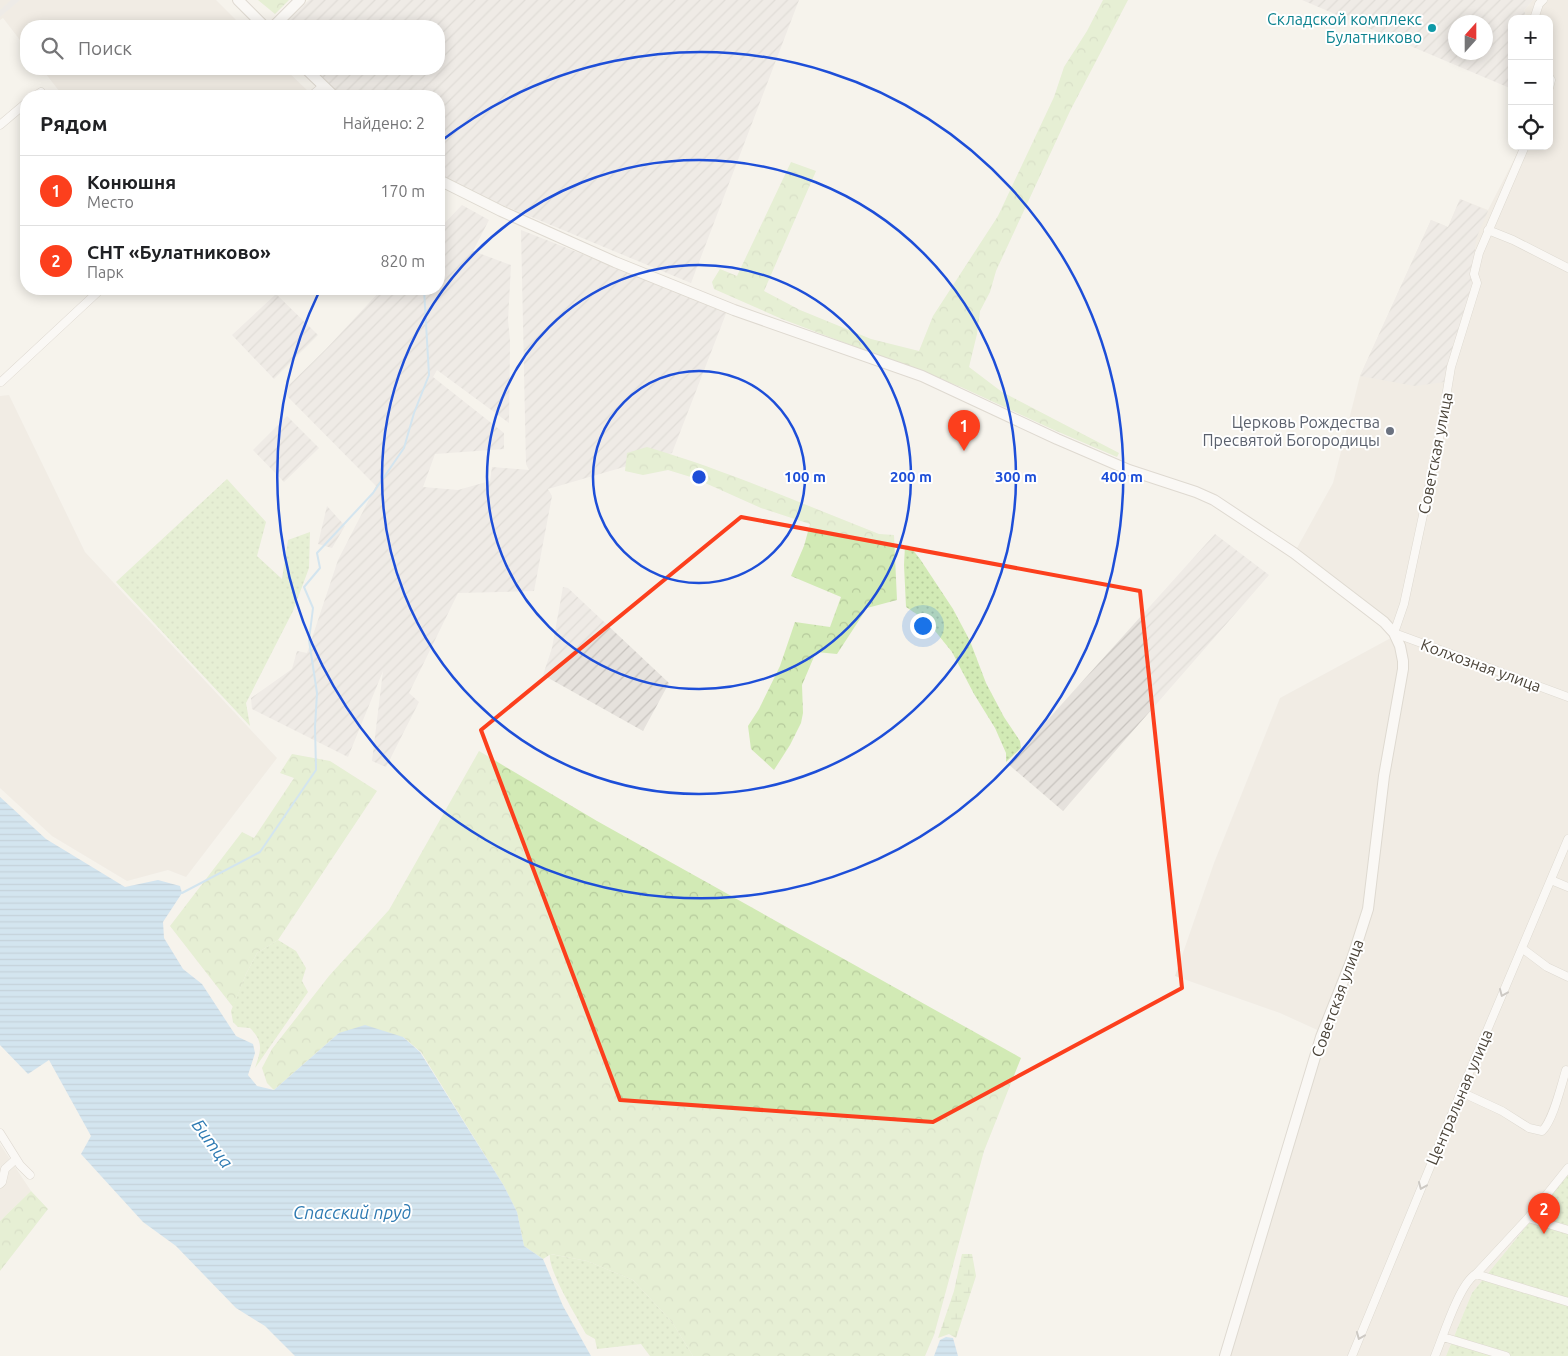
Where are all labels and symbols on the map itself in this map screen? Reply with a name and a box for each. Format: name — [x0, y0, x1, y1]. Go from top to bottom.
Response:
place label: Складской комплекс Булатниково — [1267, 10, 1423, 46]
north arrow — [1448, 15, 1493, 60]
marker: Складской комплекс Булатниково — [1426, 22, 1438, 34]
street label: Советская улица — [1414, 390, 1456, 516]
pin: 1 — [948, 410, 980, 451]
place label: Церковь Рождества Пресвятой Богородицы — [1202, 413, 1380, 449]
marker: Церковь Рождества Пресвятой Богородицы — [1384, 425, 1396, 437]
centre of rings — [690, 468, 708, 486]
text: 100 m — [784, 468, 826, 485]
text: 200 m — [890, 468, 932, 485]
text: 300 m — [995, 468, 1037, 485]
text: 400 m — [1101, 468, 1143, 485]
your location — [910, 613, 936, 639]
street label: Колхозная улица — [1418, 635, 1544, 695]
street label: Советская улица — [1307, 937, 1367, 1059]
one-way arrow — [1499, 988, 1510, 997]
street label: Центральная улица — [1422, 1027, 1496, 1167]
water label: Битца — [189, 1115, 238, 1172]
one-way arrow — [1418, 1181, 1429, 1190]
pin: 2 — [1528, 1193, 1560, 1234]
water label: Спасский пруд — [293, 1202, 411, 1222]
one-way arrow — [1356, 1331, 1367, 1340]

